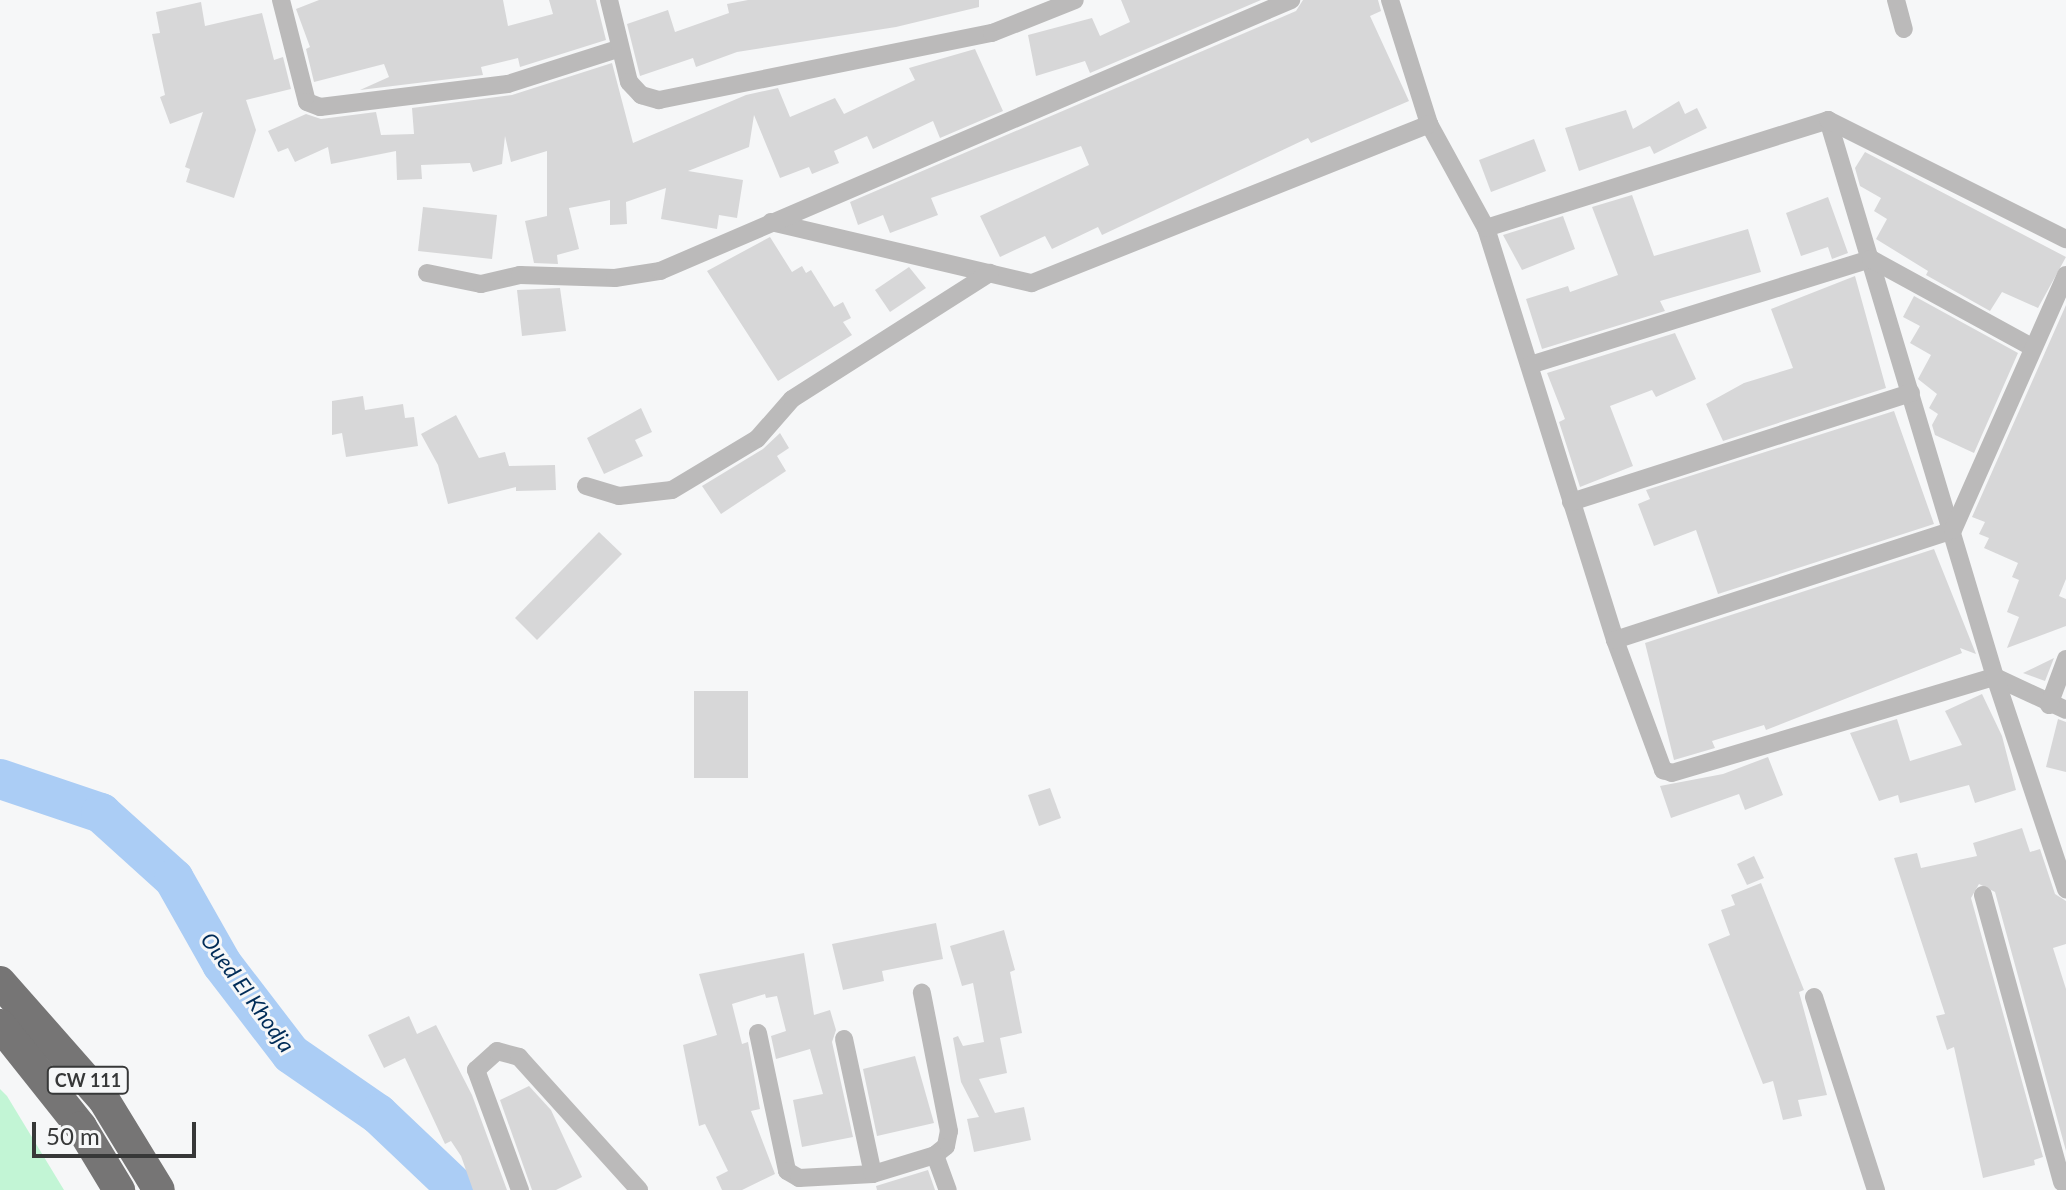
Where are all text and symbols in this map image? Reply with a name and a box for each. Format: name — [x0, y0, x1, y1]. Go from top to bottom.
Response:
water label: Oued El Khodja — [196, 927, 300, 1057]
road number: CW 111 — [46, 1066, 130, 1094]
scale bar — [36, 1106, 200, 1156]
text: 50 m — [46, 1121, 100, 1150]

